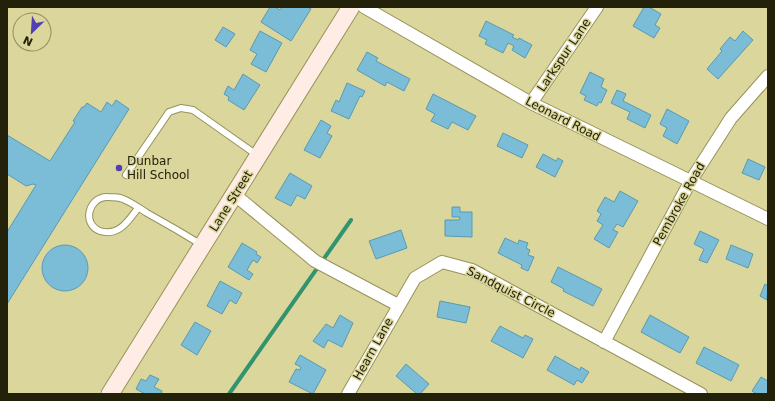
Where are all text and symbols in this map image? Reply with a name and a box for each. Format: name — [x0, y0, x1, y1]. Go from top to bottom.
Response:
north arrow — [12, 12, 52, 52]
street label: Larkspur Lane — [534, 16, 594, 94]
text: N — [21, 33, 35, 48]
street label: Leonard Road — [523, 94, 603, 144]
place label: Dunbar Hill School — [127, 154, 190, 182]
street label: Pembroke Road — [650, 160, 708, 248]
marker: Dunbar Hill School — [114, 163, 124, 173]
street label: Lane Street — [207, 168, 255, 234]
street label: Sandquist Circle — [465, 264, 557, 320]
street label: Hearn Lane — [350, 315, 396, 383]

